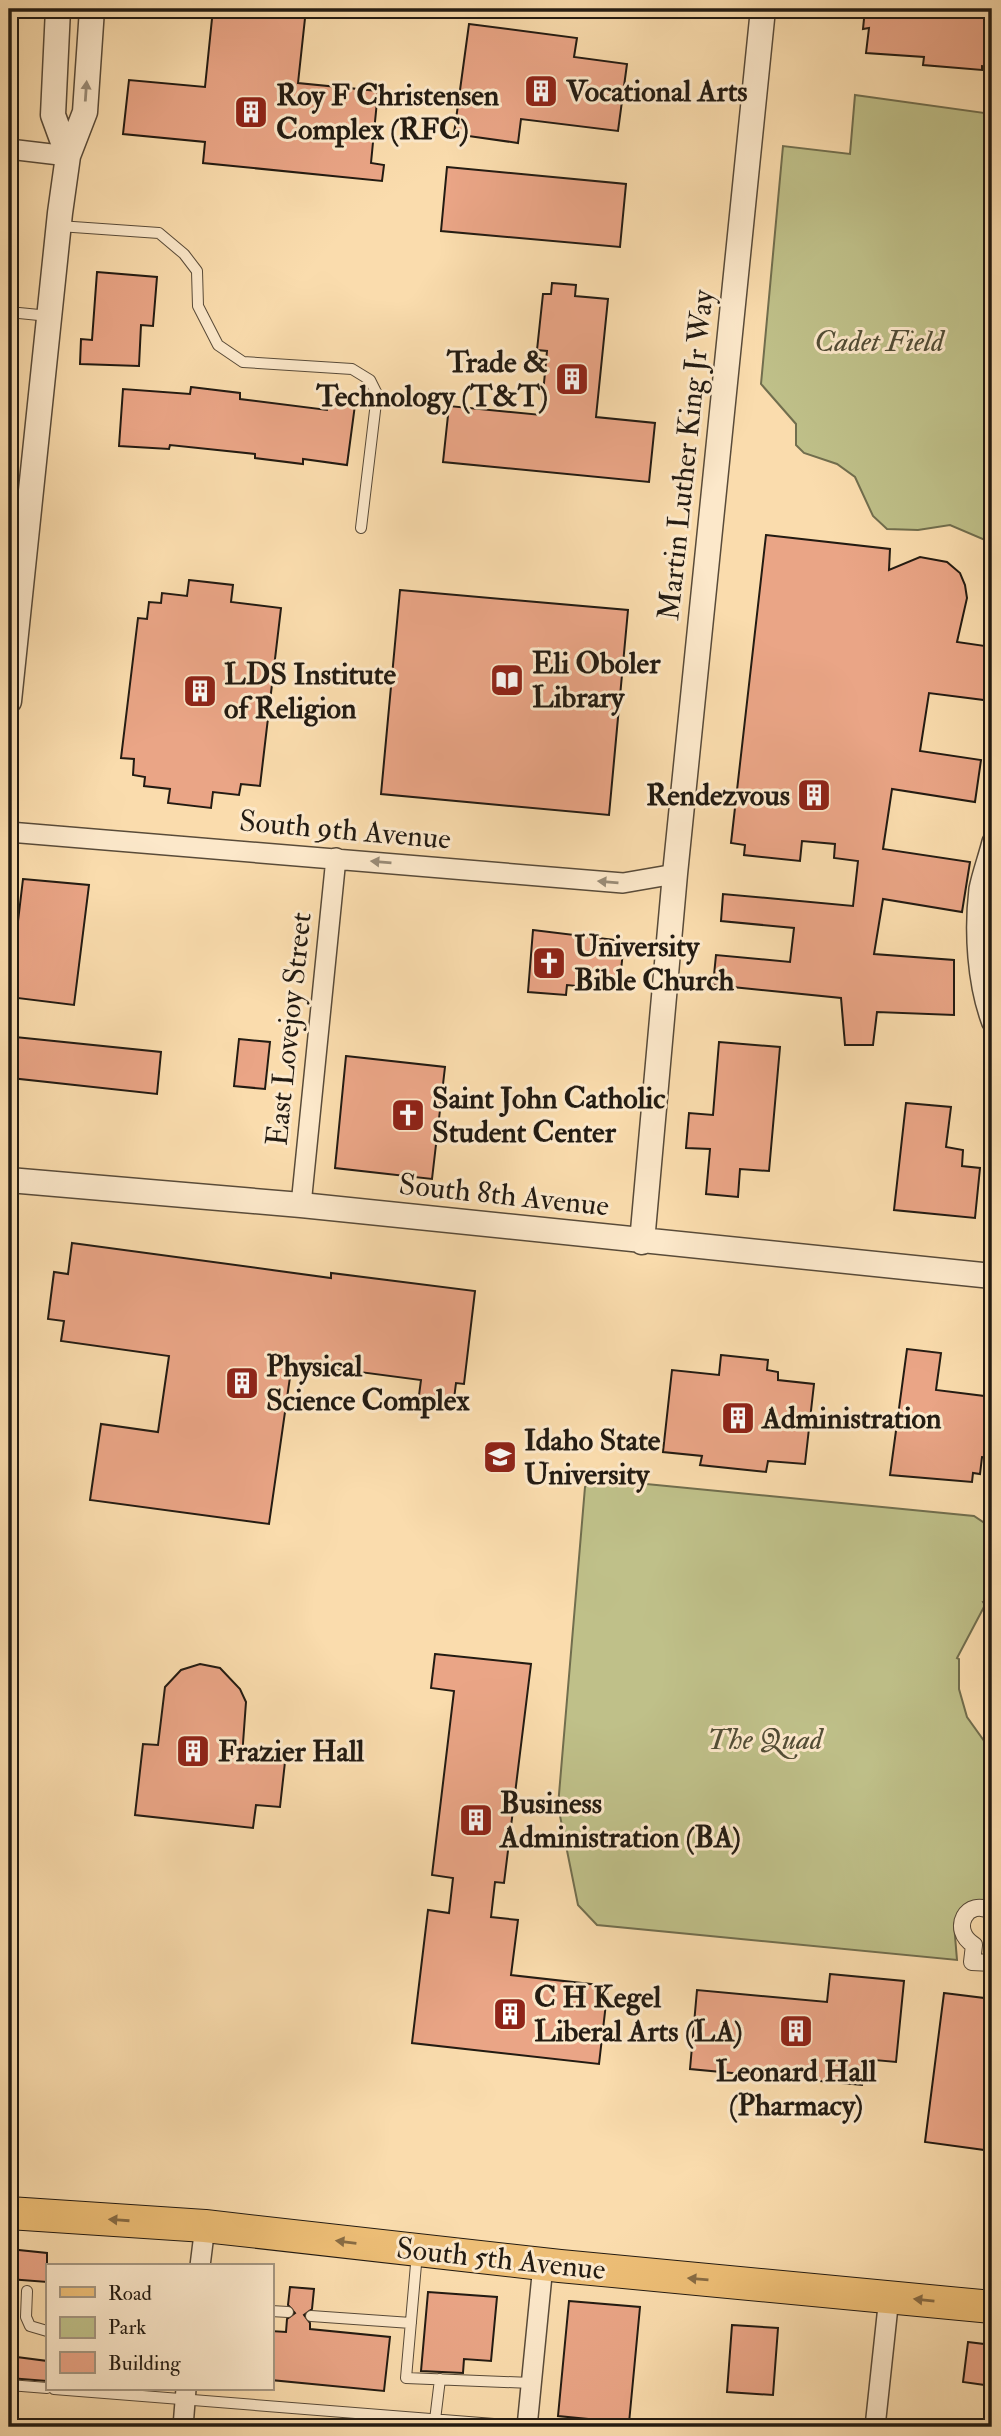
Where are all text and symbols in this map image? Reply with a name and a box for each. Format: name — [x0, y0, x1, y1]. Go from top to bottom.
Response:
building icon: Vocational Arts — [522, 72, 560, 110]
place label: Vocational Arts — [565, 73, 748, 110]
place label: Roy F Christensen Complex (RFC) — [276, 77, 500, 148]
one-way arrow — [81, 80, 92, 102]
building icon: Roy F Christensen Complex (RFC) — [232, 93, 270, 131]
street label: Martin Luther King Jr Way — [650, 287, 722, 622]
park label: Cadet Field — [814, 323, 946, 360]
place label: Trade & Technology (T&T) — [315, 344, 548, 415]
building icon: Trade & Technology (T&T) — [553, 360, 591, 398]
place label: Eli Oboler Library — [532, 645, 661, 716]
place label: LDS Institute of Religion — [224, 656, 396, 727]
library icon: Eli Oboler Library — [488, 661, 526, 699]
building icon: LDS Institute of Religion — [181, 672, 219, 710]
building icon: Rendezvous — [795, 776, 833, 814]
place label: Rendezvous — [646, 777, 790, 814]
street label: South 9th Avenue — [238, 802, 452, 858]
one-way arrow — [370, 856, 392, 867]
one-way arrow — [597, 876, 619, 887]
street label: East Lovejoy Street — [258, 910, 320, 1148]
place label: University Bible Church — [574, 928, 735, 999]
church icon: University Bible Church — [530, 944, 568, 982]
place label: Saint John Catholic Student Center — [432, 1080, 665, 1151]
church icon: Saint John Catholic Student Center — [389, 1096, 427, 1134]
street label: South 8th Avenue — [397, 1166, 611, 1224]
place label: Physical Science Complex — [266, 1348, 470, 1419]
building icon: Physical Science Complex — [223, 1364, 261, 1402]
building icon: Administration — [719, 1399, 757, 1437]
place label: Administration — [760, 1400, 942, 1437]
place label: Idaho State University — [524, 1422, 661, 1493]
school or university icon: Idaho State University — [481, 1438, 519, 1476]
park label: The Quad — [707, 1721, 825, 1760]
building icon: Frazier Hall — [174, 1732, 212, 1770]
place label: Frazier Hall — [218, 1733, 365, 1770]
place label: Business Administration (BA) — [498, 1785, 741, 1856]
building icon: Business Administration (BA) — [457, 1801, 495, 1839]
place label: C H Kegel Liberal Arts (LA) — [534, 1979, 743, 2050]
building icon: C H Kegel Liberal Arts (LA) — [491, 1995, 529, 2033]
building icon: Leonard Hall (Pharmacy) — [777, 2012, 815, 2050]
place label: Leonard Hall (Pharmacy) — [716, 2053, 877, 2124]
one-way arrow — [108, 2214, 130, 2225]
street label: South 5th Avenue — [395, 2230, 607, 2288]
one-way arrow — [335, 2237, 357, 2248]
legend — [46, 2264, 273, 2390]
one-way arrow — [687, 2273, 709, 2284]
text: Road — [108, 2280, 153, 2307]
one-way arrow — [913, 2295, 935, 2306]
text: Park — [108, 2314, 146, 2341]
text: Building — [108, 2350, 181, 2377]

